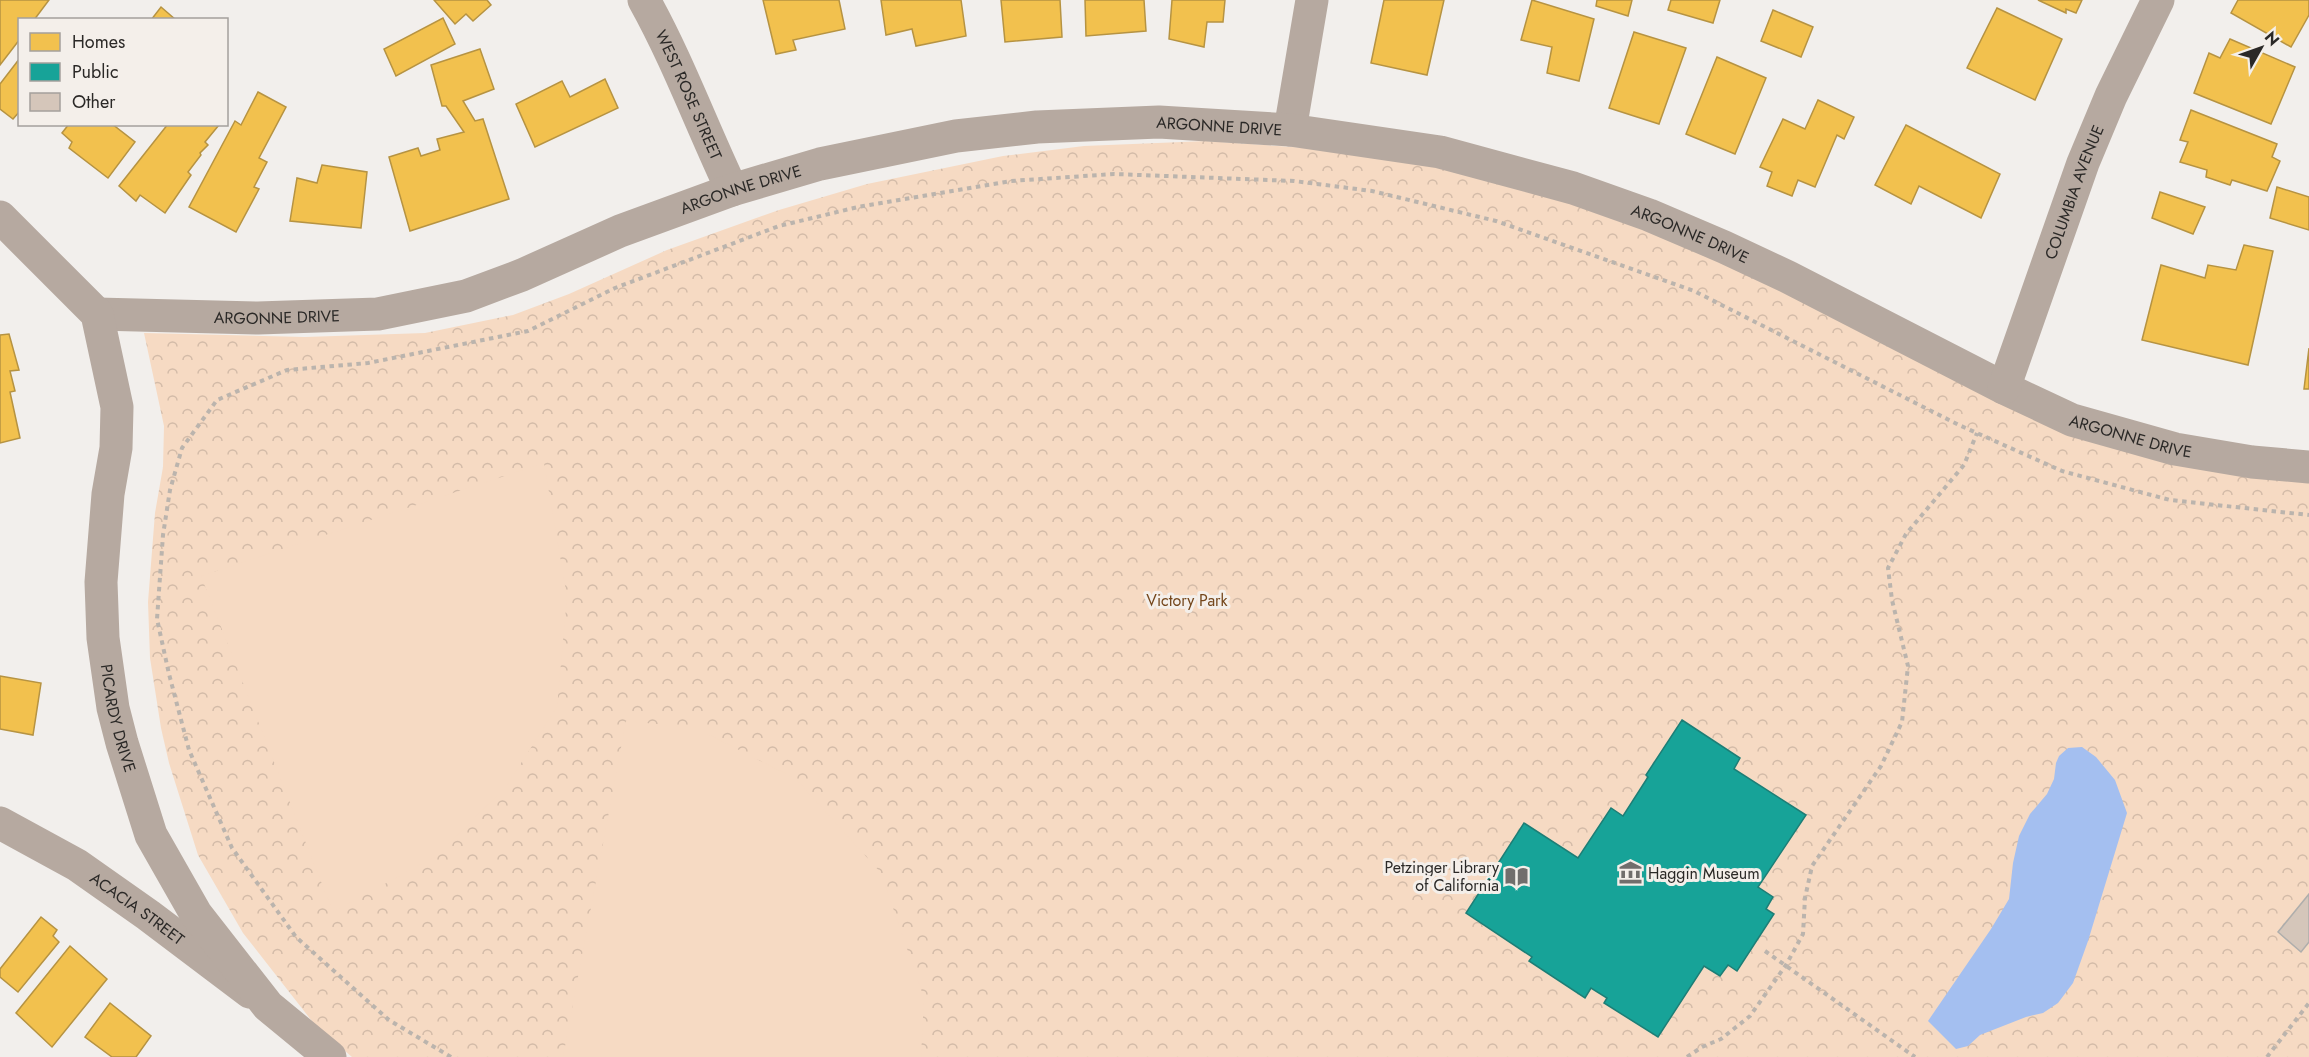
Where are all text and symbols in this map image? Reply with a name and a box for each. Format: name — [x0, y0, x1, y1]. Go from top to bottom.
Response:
legend — [18, 18, 228, 126]
north arrow — [2231, 18, 2291, 78]
street label: WEST ROSE STREET — [650, 26, 728, 164]
text: N — [2259, 26, 2285, 51]
text: Homes — [72, 29, 125, 55]
text: Public — [72, 59, 119, 85]
text: Other — [72, 89, 116, 115]
street label: ARGONNE DRIVE — [1156, 110, 1283, 141]
street label: COLUMBIA AVENUE — [2039, 121, 2109, 262]
street label: ARGONNE DRIVE — [677, 159, 804, 220]
street label: ARGONNE DRIVE — [1628, 198, 1753, 269]
street label: ARGONNE DRIVE — [214, 304, 340, 330]
street label: ARGONNE DRIVE — [2067, 408, 2194, 463]
park label: Victory Park — [1146, 589, 1229, 612]
street label: PICARDY DRIVE — [95, 663, 142, 775]
place label: Petzinger Library of California — [1384, 856, 1500, 897]
museum icon: Haggin Museum — [1617, 860, 1643, 886]
place label: Haggin Museum — [1648, 862, 1760, 885]
library icon: Petzinger Library of California — [1504, 863, 1530, 889]
street label: ACACIA STREET — [86, 866, 190, 951]

